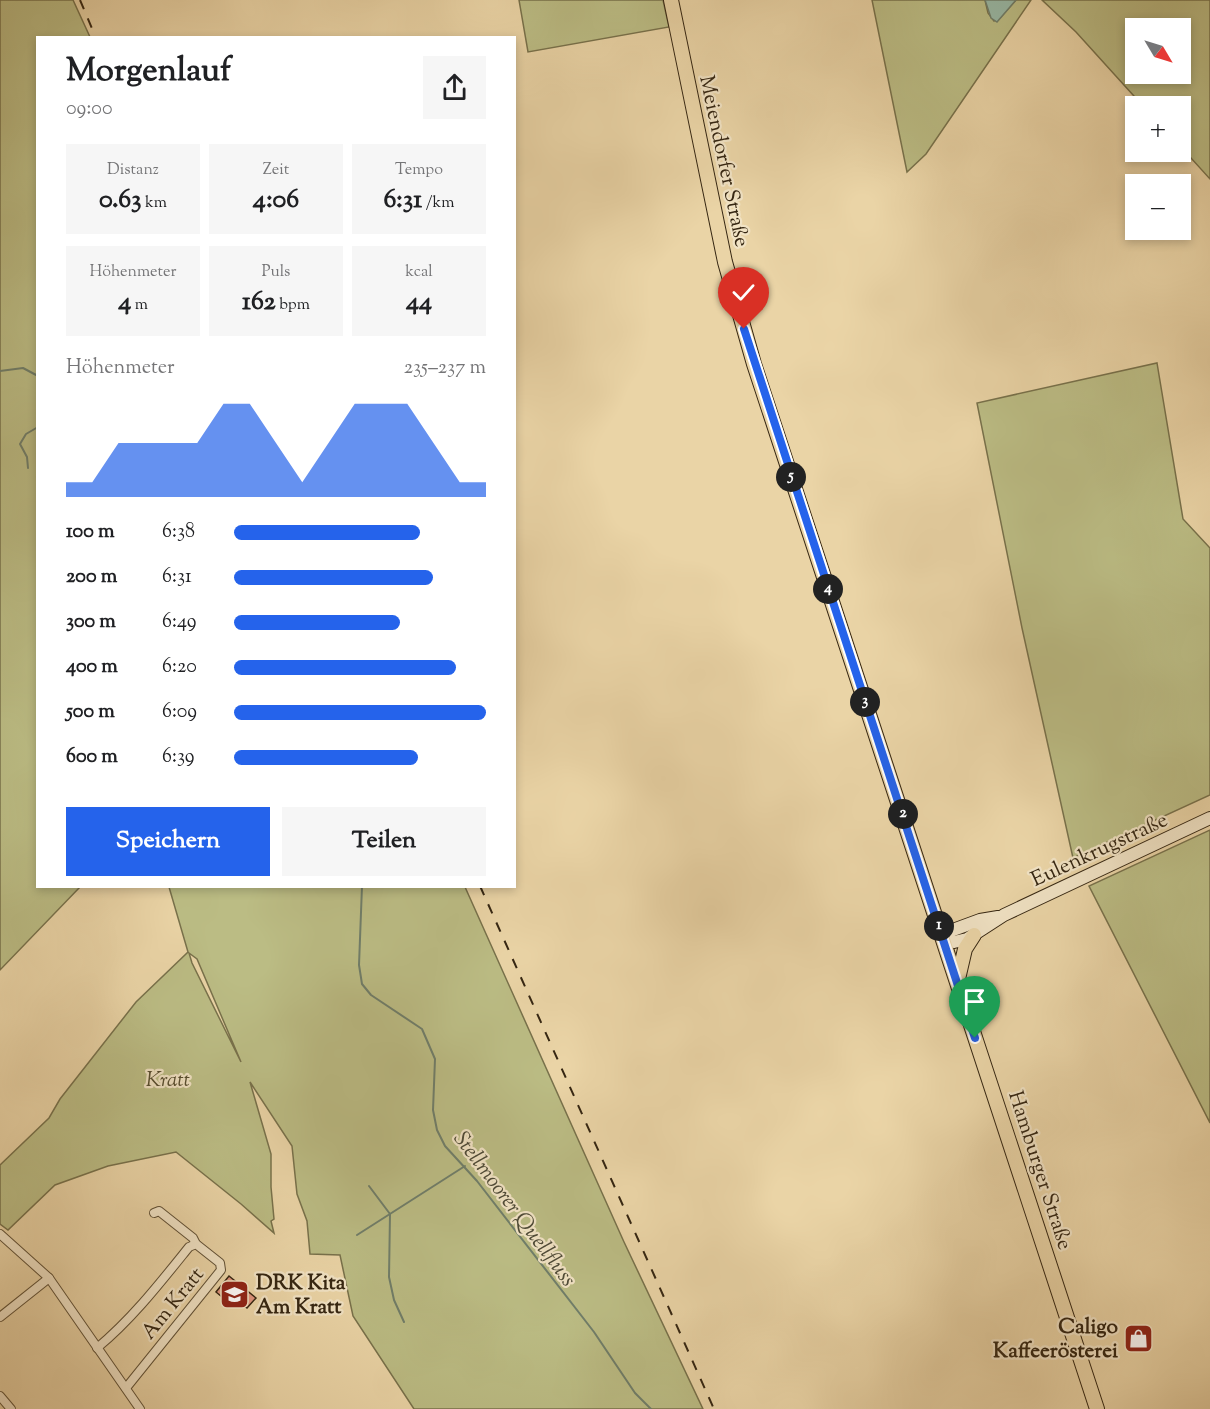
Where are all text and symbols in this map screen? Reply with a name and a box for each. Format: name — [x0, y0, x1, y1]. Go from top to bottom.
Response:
north arrow — [1125, 18, 1191, 84]
map controls — [1125, 18, 1191, 240]
text: Morgenlauf — [66, 48, 231, 96]
button: share — [423, 56, 486, 119]
street label: Meiendorfer Straße — [690, 73, 756, 250]
text: 09:00 — [66, 95, 112, 124]
button: + — [1125, 96, 1191, 162]
text: Distanz — [107, 159, 159, 182]
text: Zeit — [263, 159, 289, 182]
text: Tempo — [395, 159, 443, 182]
button: − — [1125, 174, 1191, 240]
text: 0.63 — [99, 182, 142, 219]
text: 4:06 — [253, 182, 299, 219]
text: 6:31 — [383, 182, 422, 219]
text: km — [142, 192, 167, 215]
text: /km — [422, 192, 455, 215]
text: Höhenmeter — [90, 261, 176, 284]
text: Puls — [262, 261, 290, 284]
text: kcal — [405, 261, 433, 284]
pin — [718, 267, 769, 329]
icon: check — [727, 276, 760, 309]
text: 4 — [118, 284, 131, 321]
text: 162 — [242, 284, 276, 321]
text: 44 — [406, 284, 432, 321]
text: m — [131, 294, 148, 317]
text: bpm — [276, 294, 310, 317]
text: Höhenmeter — [66, 354, 175, 383]
text: 235–237 m — [404, 354, 486, 383]
pin: 5 — [776, 462, 806, 492]
text: 5 — [788, 465, 794, 488]
text: 100 m — [66, 518, 115, 547]
text: 6:38 — [162, 518, 195, 547]
text: 200 m — [66, 563, 117, 592]
text: 6:31 — [162, 563, 192, 592]
pin: 4 — [813, 574, 843, 604]
text: 4 — [824, 577, 832, 600]
text: 300 m — [66, 608, 116, 637]
text: 6:49 — [162, 608, 197, 637]
text: 400 m — [66, 653, 118, 682]
text: 6:20 — [162, 653, 197, 682]
pin: 3 — [850, 687, 880, 717]
text: 3 — [862, 690, 868, 713]
text: 500 m — [66, 698, 115, 727]
text: 6:09 — [162, 698, 197, 727]
text: 600 m — [66, 743, 118, 772]
text: 6:39 — [162, 743, 195, 772]
pin: 2 — [888, 799, 918, 829]
text: 2 — [899, 802, 907, 825]
street label: Eulenkrugstraße — [1027, 806, 1173, 896]
button: Speichern — [66, 807, 270, 876]
button: Teilen — [282, 807, 486, 876]
pin: 1 — [924, 911, 954, 941]
text: 1 — [936, 914, 942, 937]
pin — [949, 976, 1000, 1038]
icon: arrive — [958, 985, 991, 1018]
park label: Kratt — [146, 1066, 190, 1096]
street label: Hamburger Straße — [999, 1087, 1079, 1254]
water label: Stellmoorer Quellfluss — [444, 1125, 583, 1294]
street label: Am Kratt — [135, 1262, 212, 1347]
place label: DRK Kita Am Kratt — [256, 1269, 346, 1323]
school or university icon: DRK Kita Am Kratt — [219, 1278, 251, 1310]
place label: Caligo Kaffeerösterei — [993, 1313, 1119, 1367]
shop icon: Caligo Kaffeerösterei — [1123, 1322, 1155, 1354]

